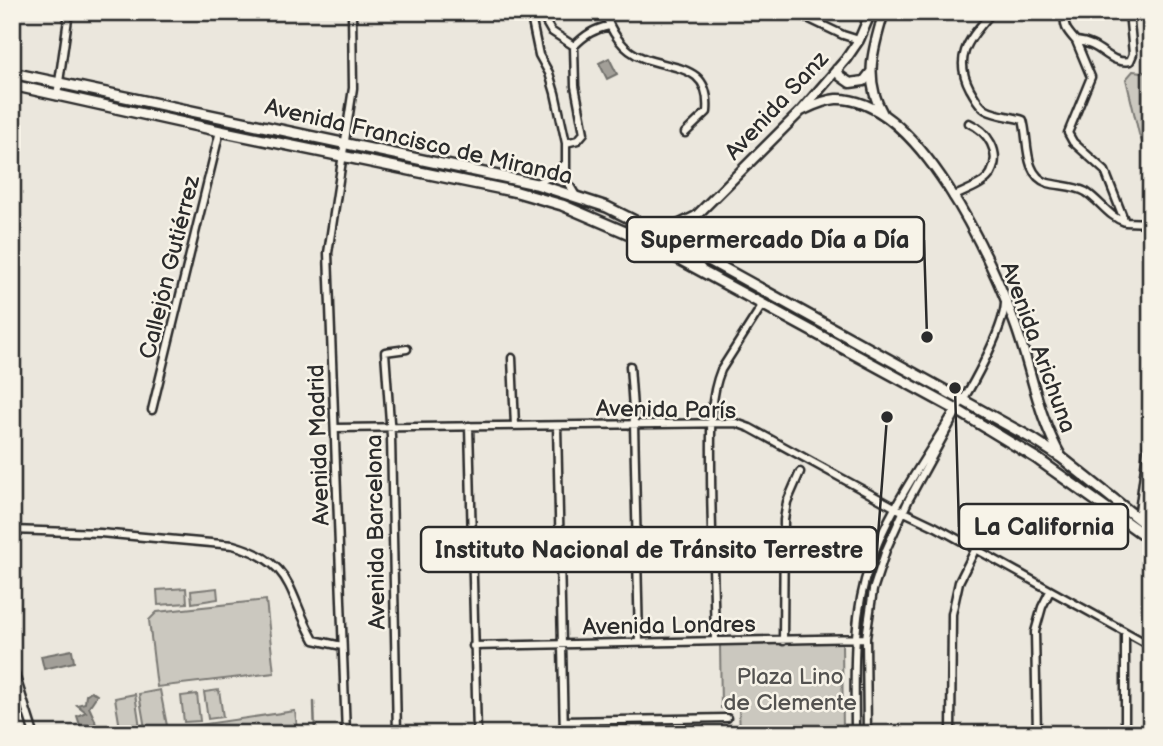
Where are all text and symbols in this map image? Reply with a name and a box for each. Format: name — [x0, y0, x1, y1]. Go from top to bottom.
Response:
street label: Avenida Sanz — [719, 45, 835, 166]
street label: Avenida Francisco de Miranda — [262, 93, 575, 191]
street label: Callejón Gutiérrez — [134, 172, 207, 362]
callout: Supermercado Día a Día — [627, 217, 924, 262]
text: Supermercado Día a Día — [640, 226, 910, 255]
street label: Avenida Arichuna — [994, 258, 1082, 437]
street label: Avenida Madrid — [302, 364, 336, 526]
street label: Avenida París — [596, 395, 736, 425]
street label: Avenida Barcelona — [360, 434, 392, 630]
callout: La California — [959, 504, 1128, 549]
text: La California — [974, 513, 1114, 542]
callout: Instituto Nacional de Tránsito Terrestre — [421, 527, 877, 572]
text: Instituto Nacional de Tránsito Terrestre — [435, 536, 863, 565]
street label: Avenida Londres — [582, 610, 756, 642]
park label: Plaza Lino de Clemente — [723, 663, 857, 717]

